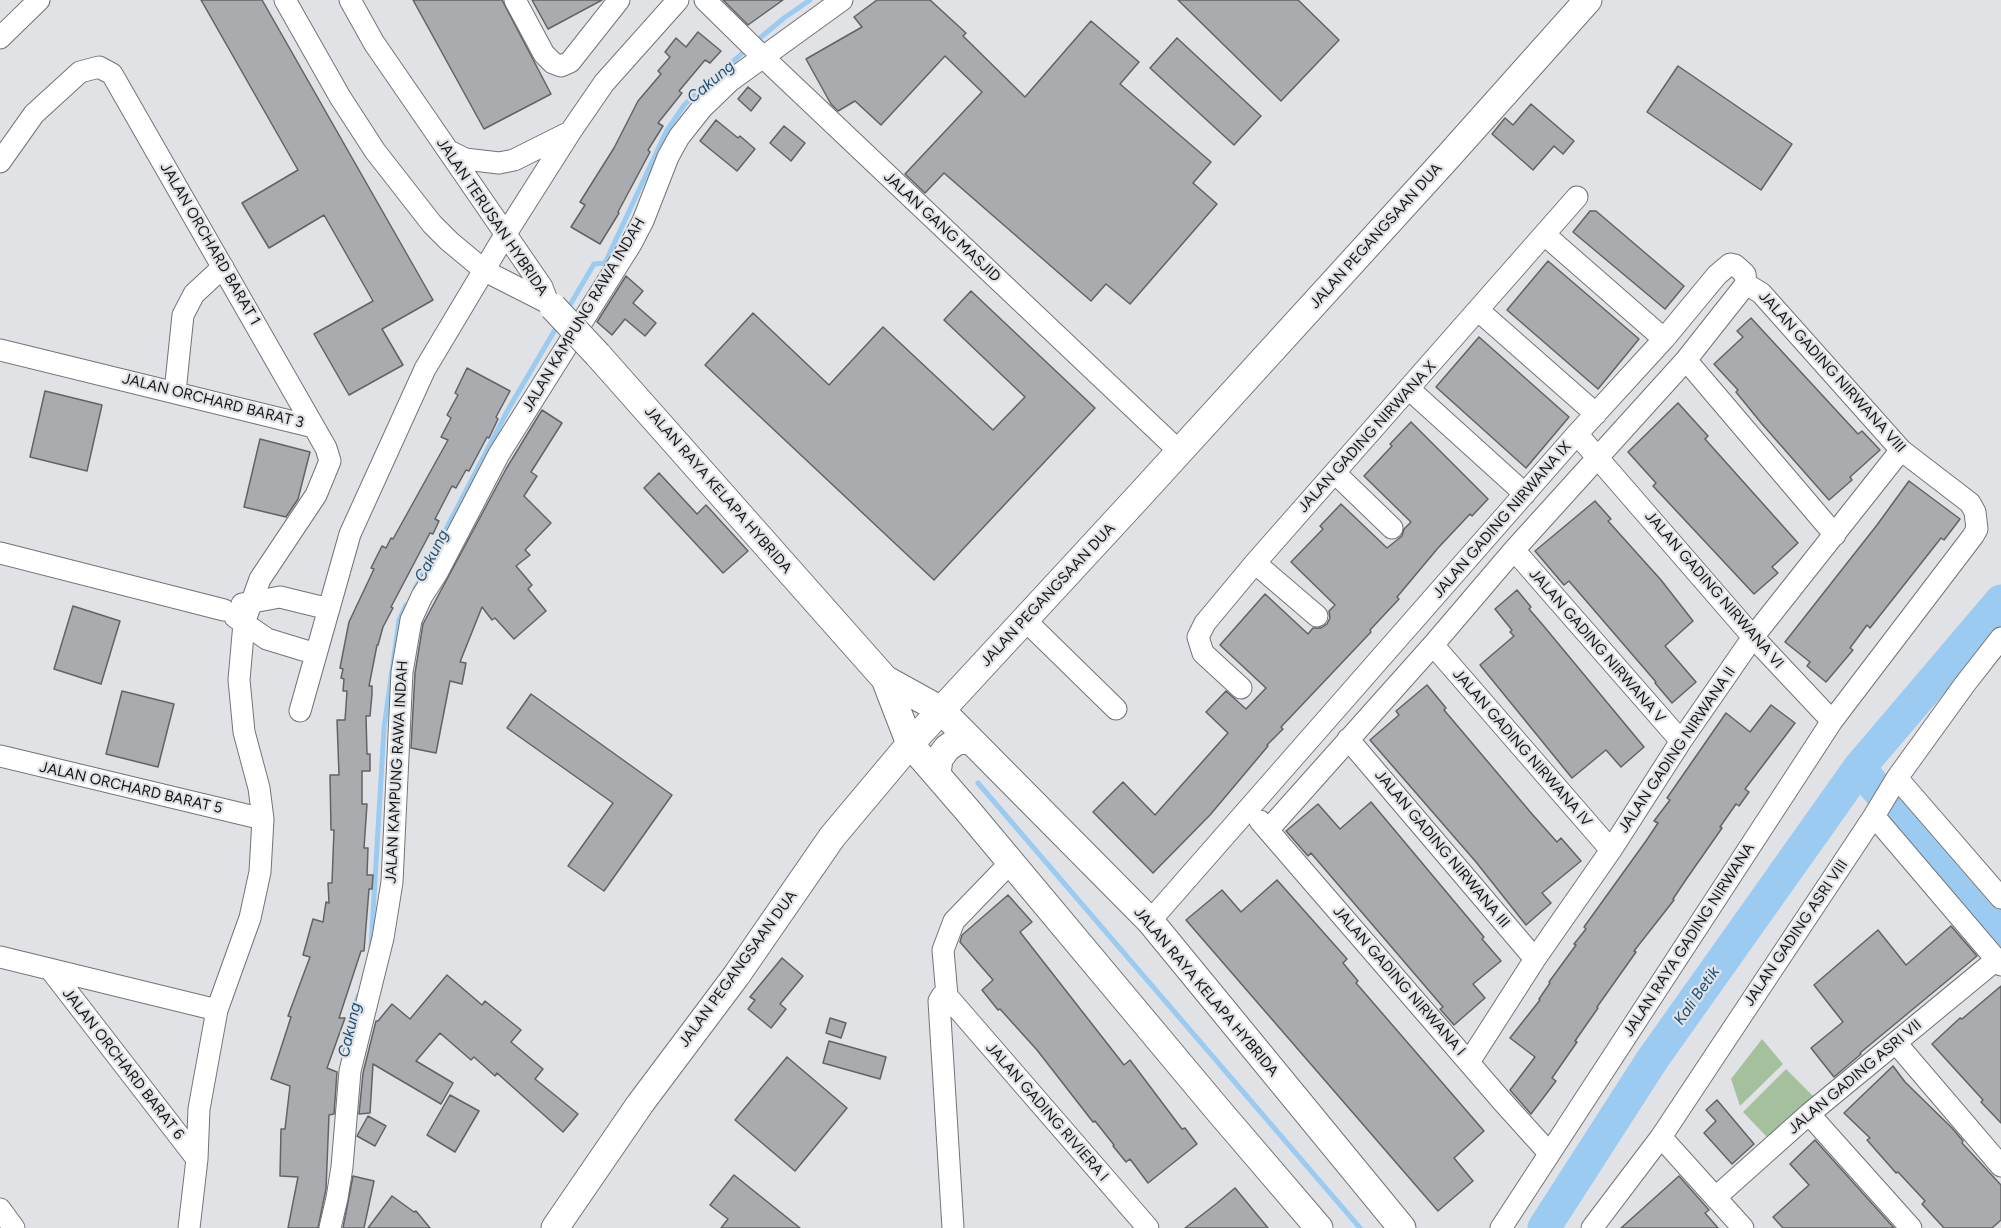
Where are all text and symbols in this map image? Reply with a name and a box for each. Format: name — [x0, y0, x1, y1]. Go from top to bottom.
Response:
water label: Cakung — [683, 57, 739, 107]
street label: JALAN TERUSAN HYBRIDA — [432, 135, 552, 299]
street label: JALAN ORCHARD BARAT 1 — [156, 160, 264, 328]
street label: JALAN PEGANGSAAN DUA — [1306, 160, 1446, 312]
street label: JALAN GANG MASJID — [880, 168, 1004, 286]
street label: JALAN KAMPUNG RAWA INDAH — [519, 215, 649, 415]
street label: JALAN GADING NIRWANA VIII — [1755, 288, 1909, 456]
street label: JALAN GADING NIRWANA X — [1294, 358, 1440, 516]
street label: JALAN ORCHARD BARAT 3 — [120, 370, 306, 432]
street label: JALAN RAYA KELAPA HYBRIDA — [641, 403, 795, 577]
street label: JALAN GADING NIRWANA IX — [1429, 438, 1575, 602]
street label: JALAN GADING NIRWANA VI — [1641, 508, 1787, 672]
street label: JALAN PEGANGSAAN DUA — [977, 520, 1119, 670]
water label: Cakung — [411, 527, 453, 585]
street label: JALAN GADING NIRWANA V — [1525, 565, 1669, 727]
street label: JALAN KAMPUNG RAWA INDAH — [382, 660, 412, 884]
street label: JALAN GADING NIRWANA II — [1615, 664, 1739, 836]
street label: JALAN GADING NIRWANA IV — [1449, 666, 1595, 830]
street label: JALAN ORCHARD BARAT 5 — [38, 758, 224, 818]
street label: JALAN GADING NIRWANA III — [1371, 766, 1513, 932]
street label: JALAN RAYA GADING NIRWANA — [1620, 840, 1758, 1040]
street label: JALAN GADING ASRI VIII — [1740, 856, 1852, 1010]
street label: JALAN PEGANGSAAN DUA — [675, 887, 801, 1051]
street label: JALAN GADING NIRWANA I — [1329, 903, 1469, 1059]
street label: JALAN RAYA KELAPA HYBRIDA — [1130, 904, 1282, 1080]
water label: Kali Betik — [1670, 963, 1724, 1029]
street label: JALAN ORCHARD BARAT 6 — [58, 985, 188, 1143]
water label: Cakung — [334, 1001, 366, 1059]
street label: JALAN GADING ASRI VII — [1785, 1016, 1925, 1138]
street label: JALAN GADING RIVIERA I — [982, 1039, 1112, 1185]

